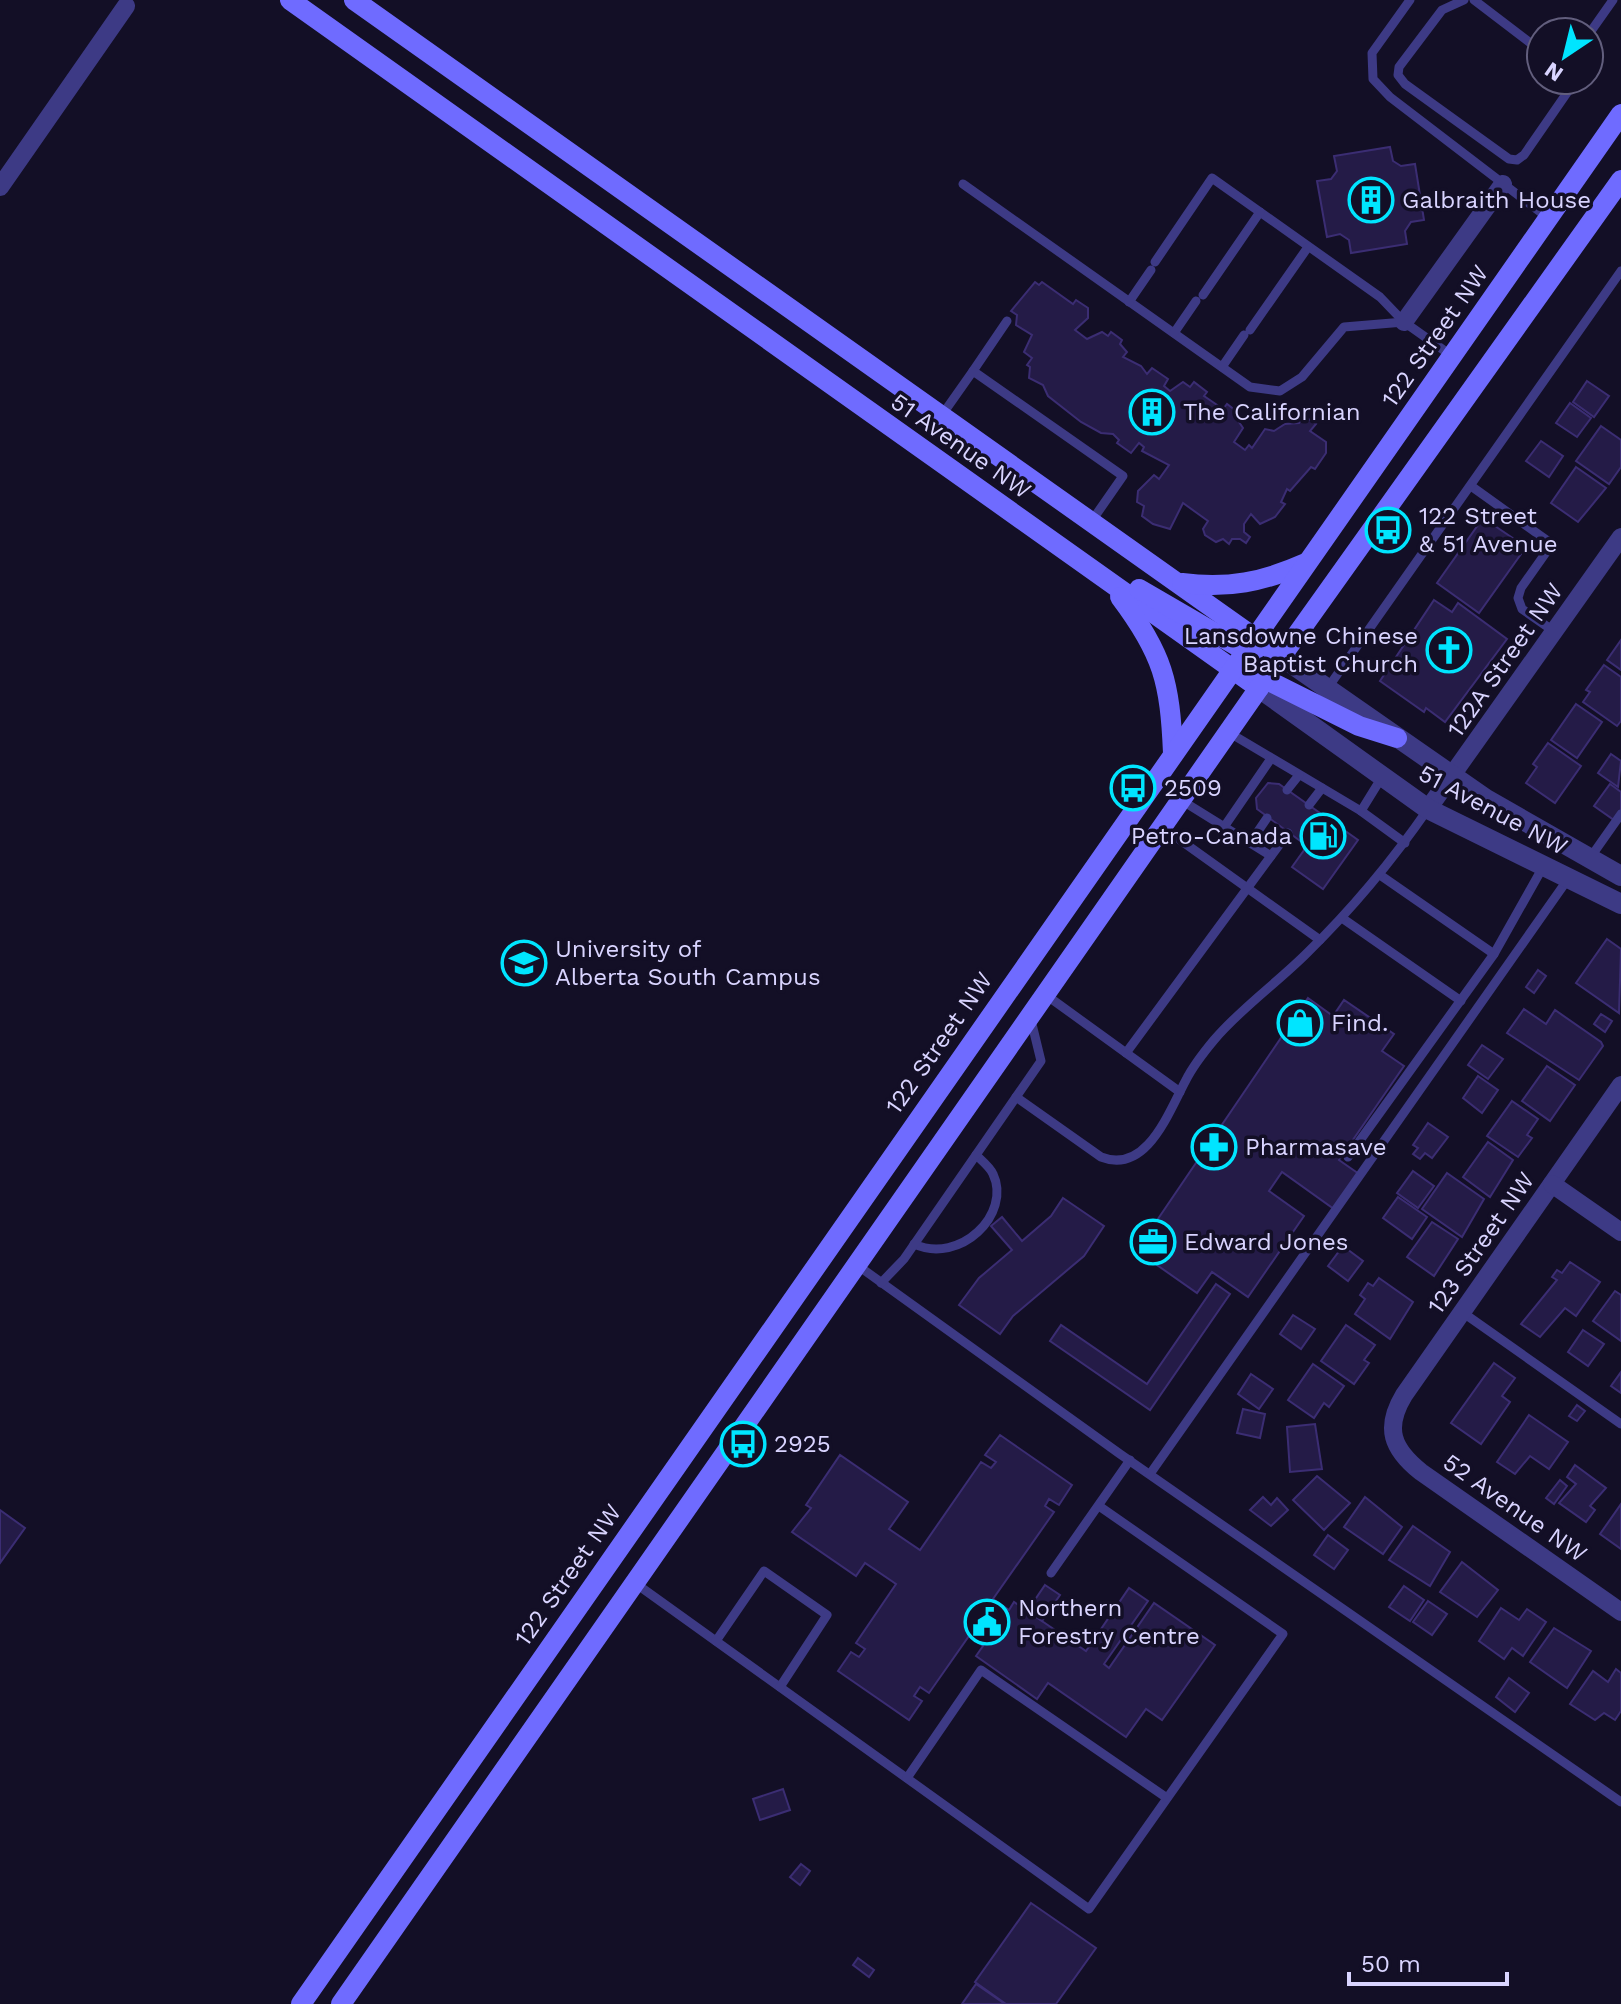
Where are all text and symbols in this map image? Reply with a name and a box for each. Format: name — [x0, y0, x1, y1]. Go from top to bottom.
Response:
north arrow — [1525, 16, 1605, 96]
text: N — [1540, 57, 1568, 87]
building icon: Galbraith House — [1347, 176, 1395, 224]
place label: Galbraith House — [1402, 186, 1591, 214]
street label: 122 Street NW — [1376, 260, 1494, 412]
street label: 51 Avenue NW — [886, 387, 1036, 505]
building icon: The Californian — [1128, 388, 1176, 436]
place label: The Californian — [1183, 398, 1361, 426]
place label: 122 Street & 51 Avenue — [1419, 502, 1558, 558]
bus stop icon: 122 Street & 51 Avenue — [1364, 506, 1412, 554]
street label: 122A Street NW — [1441, 578, 1569, 742]
place label: Lansdowne Chinese Baptist Church — [1184, 622, 1418, 678]
church icon: Lansdowne Chinese Baptist Church — [1425, 626, 1473, 674]
street label: 51 Avenue NW — [1414, 759, 1572, 861]
bus stop icon: 2509 — [1109, 764, 1157, 812]
place label: 2509 — [1164, 774, 1222, 802]
fuel station icon: Petro-Canada — [1299, 812, 1347, 860]
place label: Petro-Canada — [1131, 822, 1292, 850]
place label: University of Alberta South Campus — [555, 935, 821, 991]
school or university icon: University of Alberta South Campus — [500, 939, 548, 987]
street label: 122 Street NW — [880, 967, 998, 1119]
shop icon: Find. — [1276, 999, 1324, 1047]
place label: Find. — [1331, 1009, 1388, 1037]
pharmacy icon: Pharmasave — [1190, 1123, 1238, 1171]
place label: Pharmasave — [1245, 1133, 1386, 1161]
street label: 123 Street NW — [1422, 1167, 1540, 1319]
office icon: Edward Jones — [1129, 1218, 1177, 1266]
place label: Edward Jones — [1184, 1228, 1349, 1256]
bus stop icon: 2925 — [719, 1420, 767, 1468]
place label: 2925 — [774, 1430, 831, 1458]
street label: 52 Avenue NW — [1438, 1448, 1592, 1568]
street label: 122 Street NW — [509, 1499, 627, 1651]
place label: Northern Forestry Centre — [1018, 1594, 1200, 1650]
public building icon: Northern Forestry Centre — [963, 1598, 1011, 1646]
scale bar — [1349, 1936, 1507, 1986]
text: 50 m — [1361, 1950, 1421, 1978]

